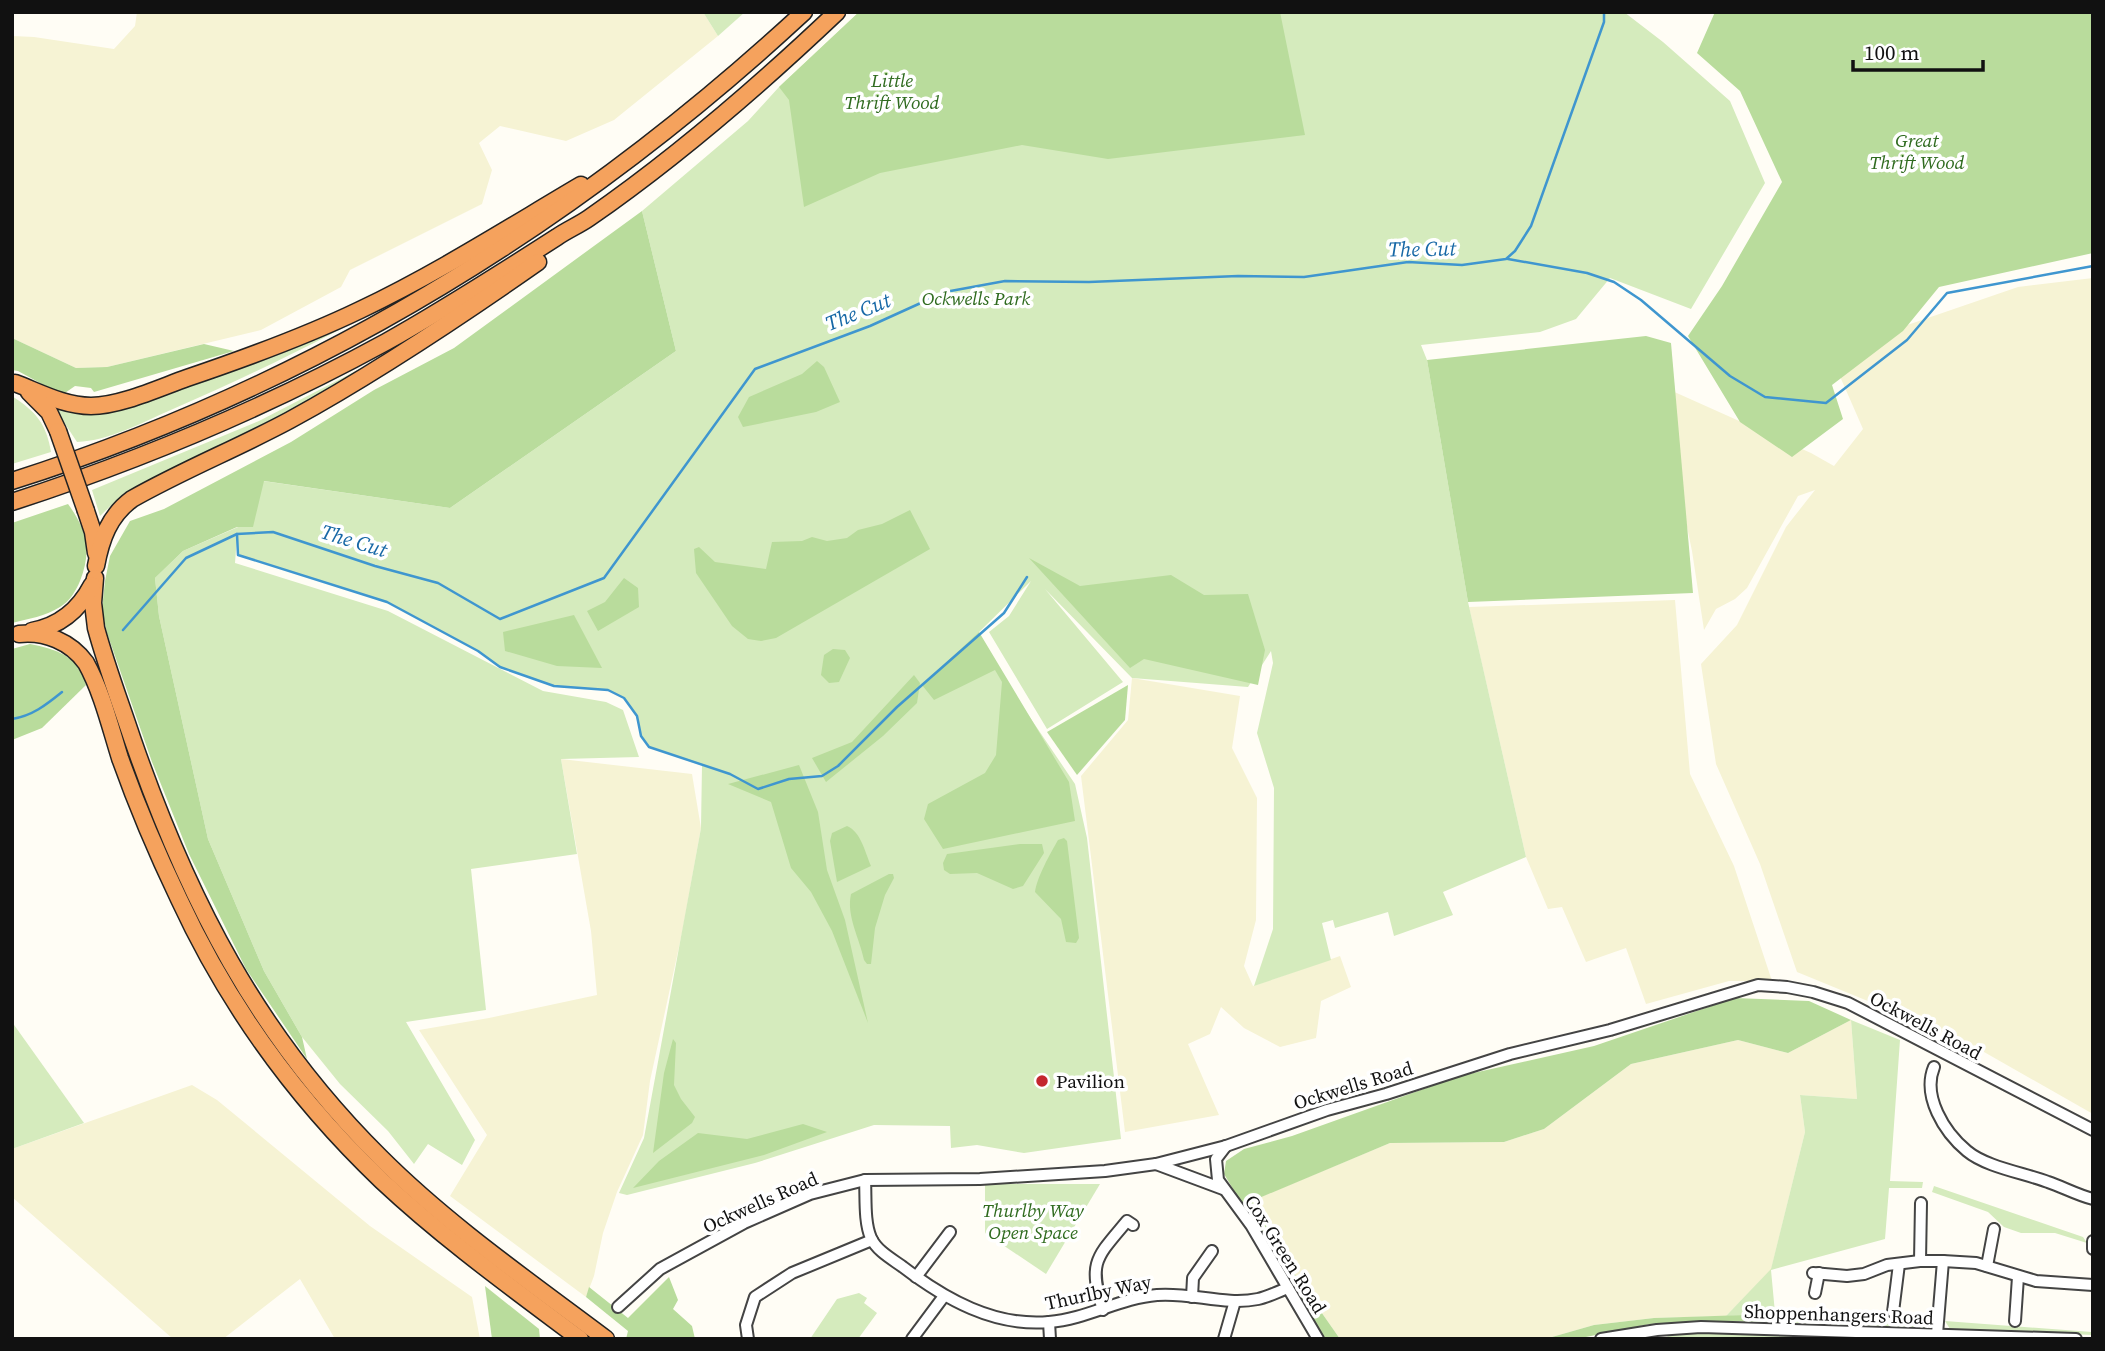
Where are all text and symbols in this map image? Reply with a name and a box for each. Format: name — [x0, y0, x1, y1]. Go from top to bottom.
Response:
scale bar — [1853, 28, 1982, 72]
text: 100 m — [1864, 38, 1919, 67]
park label: Little Thrift Wood — [845, 67, 940, 115]
park label: Great Thrift Wood — [1870, 127, 1965, 175]
water label: The Cut — [1388, 233, 1457, 264]
water label: The Cut — [821, 285, 896, 338]
park label: Ockwells Park — [922, 285, 1030, 311]
water label: The Cut — [317, 517, 392, 565]
street label: Ockwells Road — [1865, 985, 1987, 1066]
street label: Ockwells Road — [1290, 1054, 1416, 1115]
place label: Pavilion — [1056, 1068, 1125, 1094]
marker: Pavilion — [1034, 1073, 1050, 1089]
street label: Ockwells Road — [698, 1165, 822, 1239]
street label: Cox Green Road — [1239, 1190, 1333, 1319]
park label: Thurlby Way Open Space — [982, 1197, 1085, 1245]
street label: Thurlby Way — [1043, 1268, 1154, 1316]
street label: Shoppenhangers Road — [1744, 1298, 1935, 1330]

